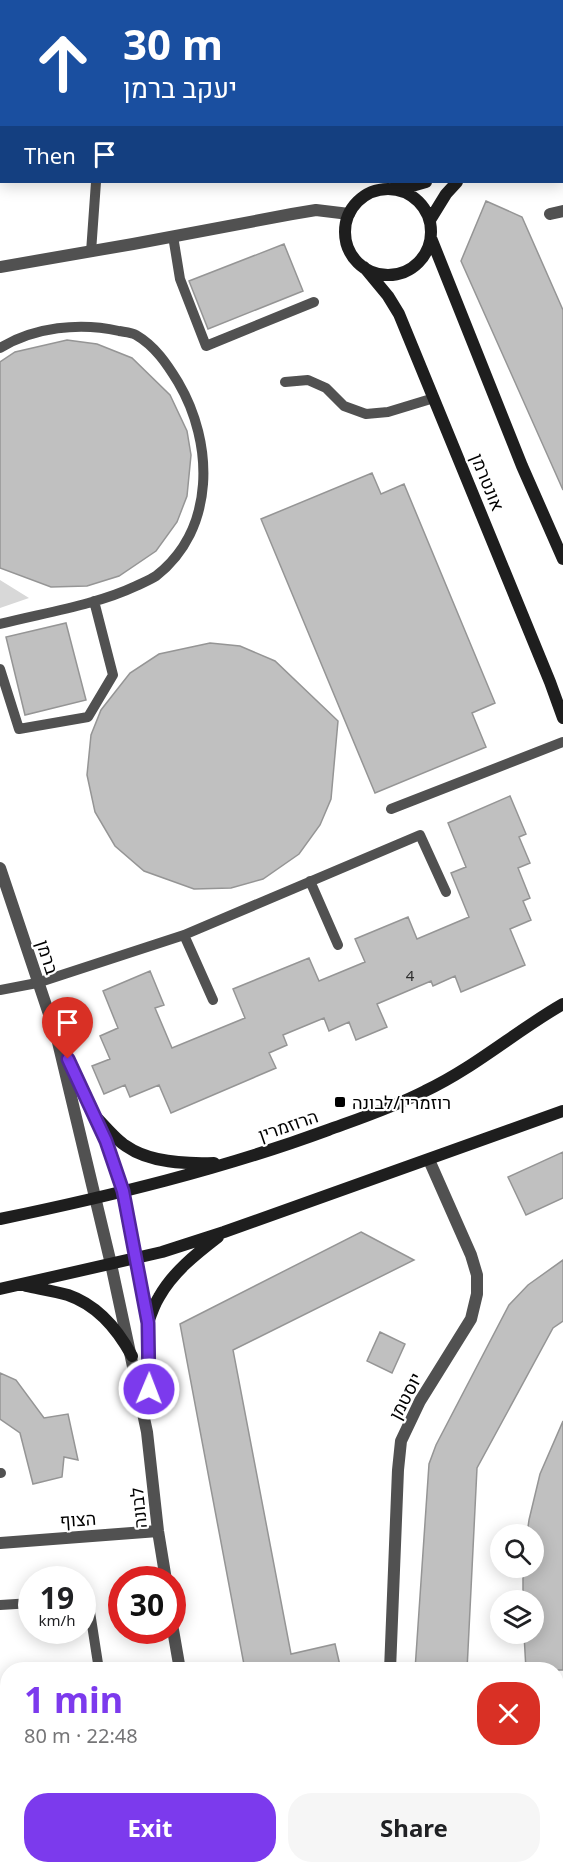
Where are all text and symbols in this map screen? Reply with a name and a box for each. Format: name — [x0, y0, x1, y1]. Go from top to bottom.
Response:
text: 30 m — [123, 15, 223, 72]
icon: ahead — [24, 24, 102, 102]
text: יעקב ברמן — [123, 69, 237, 106]
icon: arrive — [88, 138, 121, 171]
text: Then — [24, 140, 76, 170]
street label: אונטרמן — [466, 450, 510, 514]
street label: ברמן — [31, 937, 65, 978]
house number: 4 — [406, 965, 415, 985]
pin — [42, 997, 93, 1059]
icon: arrive — [51, 1006, 84, 1039]
place label: רוזמרין/לבונה — [352, 1090, 451, 1114]
marker: רוזמרין/לבונה — [333, 1095, 347, 1109]
street label: הרוזמרין — [255, 1104, 321, 1146]
position arrow — [117, 1357, 181, 1421]
street label: יוסטמן — [383, 1368, 427, 1424]
street label: לבונה — [124, 1486, 152, 1530]
street label: הצוף — [59, 1506, 97, 1532]
map controls — [490, 1524, 544, 1644]
button: search — [490, 1524, 544, 1578]
speed limit sign: 30 — [108, 1566, 186, 1644]
text: 19 — [40, 1577, 74, 1618]
button: layers — [490, 1590, 544, 1644]
text: km/h — [39, 1610, 75, 1630]
text: 1 min — [24, 1675, 123, 1724]
button: close — [477, 1682, 540, 1745]
text: 80 m · 22:48 — [24, 1722, 138, 1749]
button: Exit — [24, 1793, 276, 1862]
button: Share — [288, 1793, 540, 1862]

